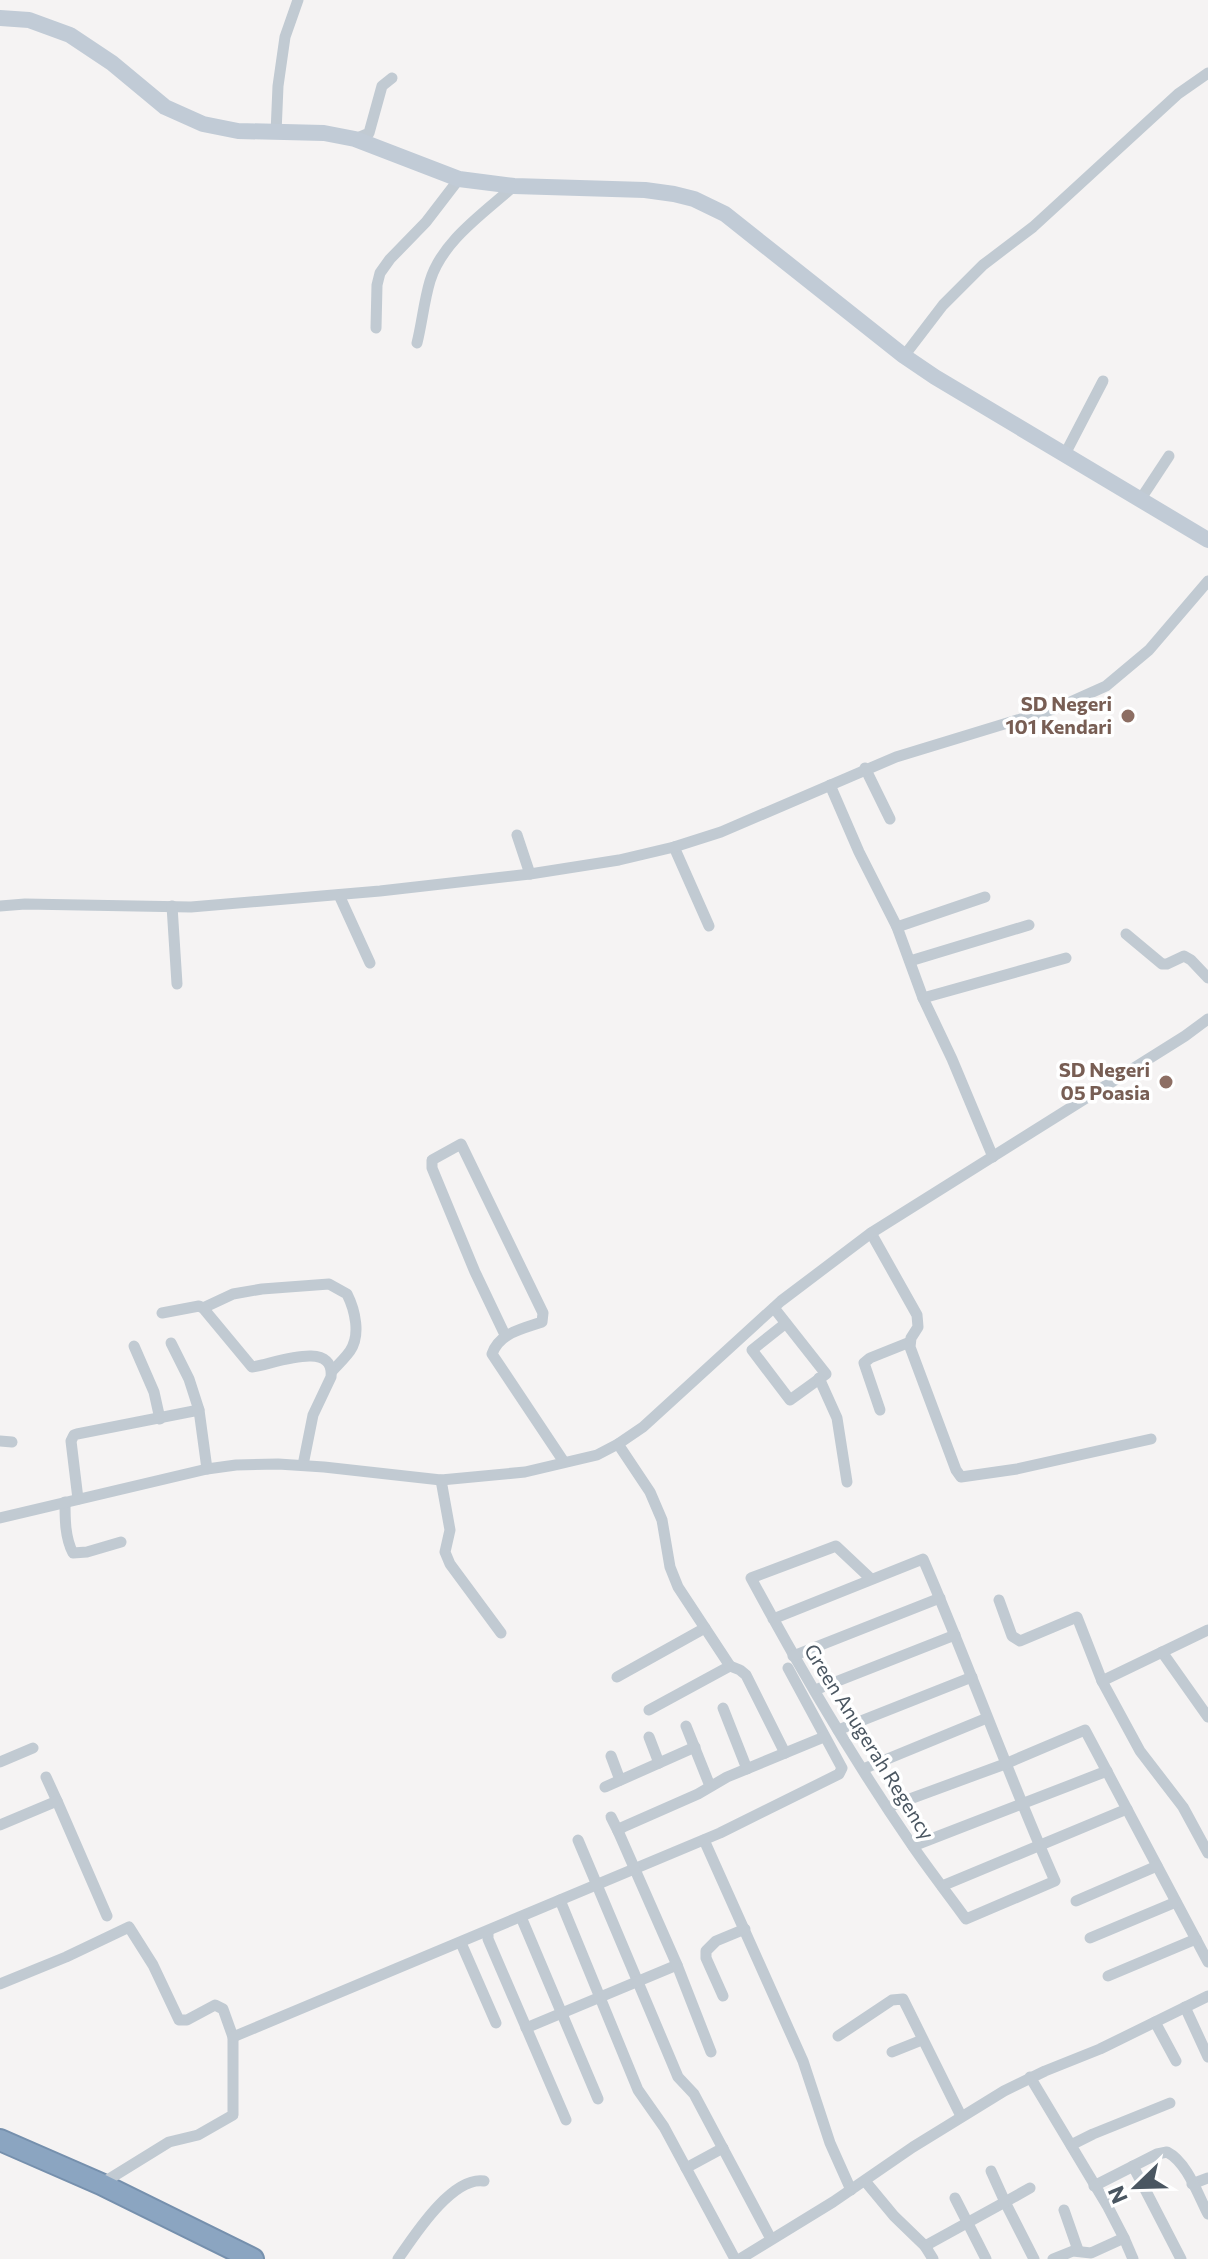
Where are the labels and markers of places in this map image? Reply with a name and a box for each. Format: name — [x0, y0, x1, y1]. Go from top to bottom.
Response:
place label: SD Negeri 101 Kendari — [1006, 691, 1112, 738]
marker: SD Negeri 101 Kendari — [1119, 707, 1137, 725]
place label: SD Negeri 05 Poasia — [1059, 1057, 1150, 1104]
marker: SD Negeri 05 Poasia — [1157, 1073, 1175, 1091]

